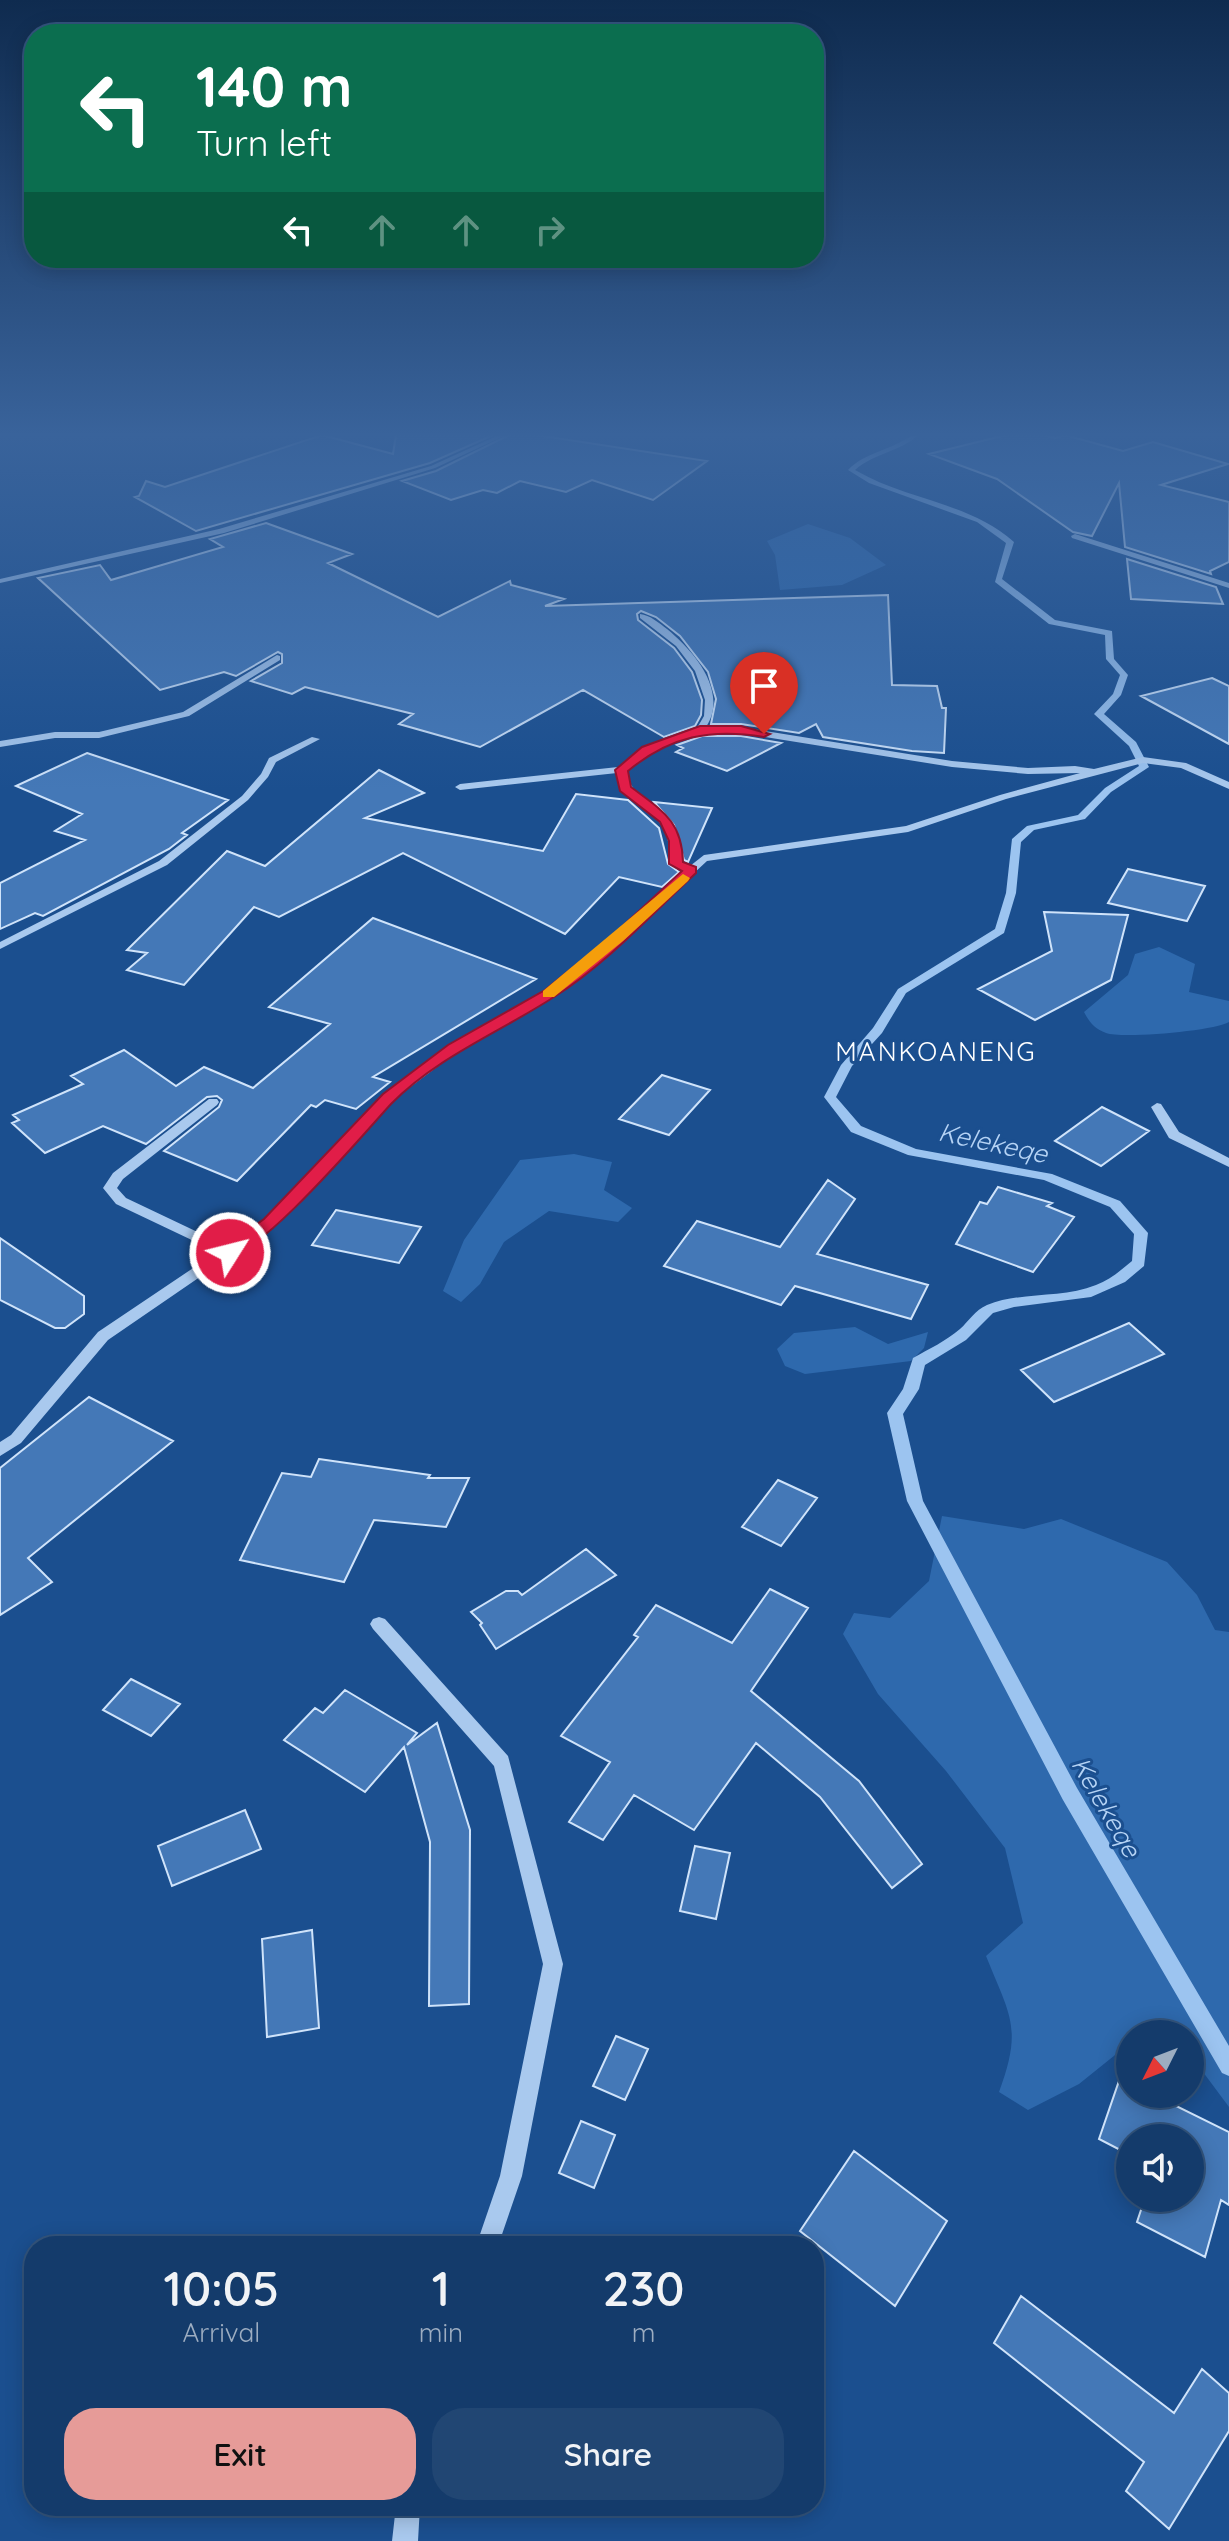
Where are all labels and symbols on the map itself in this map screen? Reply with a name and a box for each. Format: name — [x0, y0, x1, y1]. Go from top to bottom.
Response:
pin — [730, 652, 798, 734]
district label: MANKOANENG — [835, 1035, 1037, 1068]
water label: Kelekeqe — [936, 1115, 1052, 1170]
position arrow — [188, 1211, 272, 1295]
water label: Kelekeqe — [1064, 1751, 1149, 1864]
north arrow — [1116, 2020, 1204, 2108]

